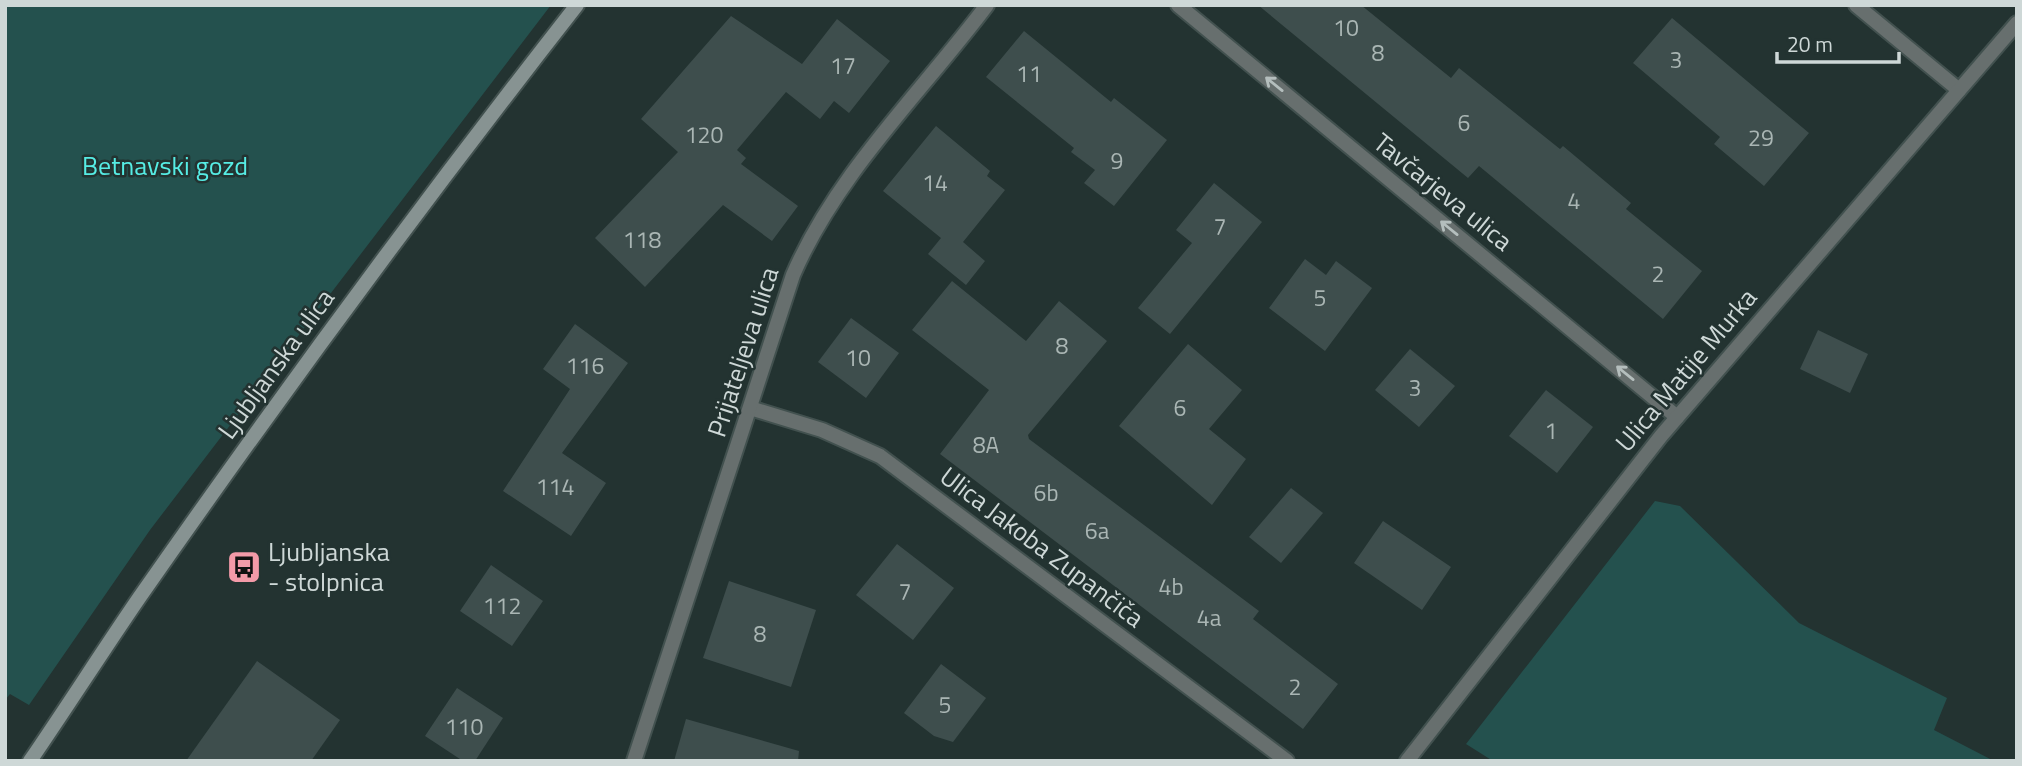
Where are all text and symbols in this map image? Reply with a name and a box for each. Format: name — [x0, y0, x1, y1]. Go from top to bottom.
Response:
house number: 10 — [1333, 10, 1359, 45]
scale bar — [1777, 21, 1899, 65]
text: 20 m — [1787, 28, 1833, 60]
house number: 8 — [1372, 35, 1385, 70]
house number: 3 — [1670, 42, 1682, 77]
house number: 17 — [830, 48, 856, 83]
house number: 11 — [1016, 56, 1042, 91]
one-way arrow — [1265, 76, 1283, 92]
house number: 6 — [1458, 105, 1470, 140]
house number: 120 — [685, 117, 723, 152]
house number: 29 — [1748, 120, 1774, 155]
street label: Tavčarjeva ulica — [1365, 123, 1521, 260]
house number: 9 — [1111, 143, 1123, 178]
park label: Betnavski gozd — [82, 146, 248, 185]
house number: 14 — [922, 165, 948, 200]
house number: 4 — [1568, 183, 1580, 218]
house number: 7 — [1214, 209, 1226, 244]
one-way arrow — [1441, 221, 1459, 236]
house number: 118 — [623, 222, 661, 257]
house number: 2 — [1652, 256, 1664, 291]
street label: Prijateljeva ulica — [697, 262, 788, 442]
street label: Ulica Matije Murka — [1605, 279, 1766, 460]
street label: Ljubljanska ulica — [208, 280, 344, 447]
house number: 5 — [1314, 280, 1326, 315]
house number: 8 — [1056, 328, 1069, 363]
house number: 10 — [845, 340, 871, 375]
house number: 116 — [566, 348, 604, 383]
one-way arrow — [1616, 365, 1634, 381]
house number: 3 — [1409, 370, 1421, 405]
house number: 6 — [1174, 390, 1186, 425]
house number: 1 — [1545, 413, 1557, 448]
house number: 8A — [973, 427, 1000, 462]
street label: Ulica Jakoba Zupančiča — [932, 457, 1153, 636]
house number: 114 — [536, 469, 574, 504]
house number: 6b — [1034, 475, 1058, 510]
house number: 6a — [1085, 513, 1110, 548]
place label: Ljubljanska - stolpnica — [268, 532, 390, 601]
bus stop icon: Ljubljanska - stolpnica — [225, 548, 263, 586]
house number: 4b — [1159, 569, 1183, 604]
house number: 7 — [899, 574, 911, 609]
house number: 112 — [483, 588, 521, 623]
house number: 4a — [1197, 600, 1222, 635]
house number: 8 — [754, 616, 767, 651]
house number: 2 — [1289, 669, 1301, 704]
house number: 5 — [939, 687, 951, 722]
house number: 110 — [445, 709, 483, 744]

